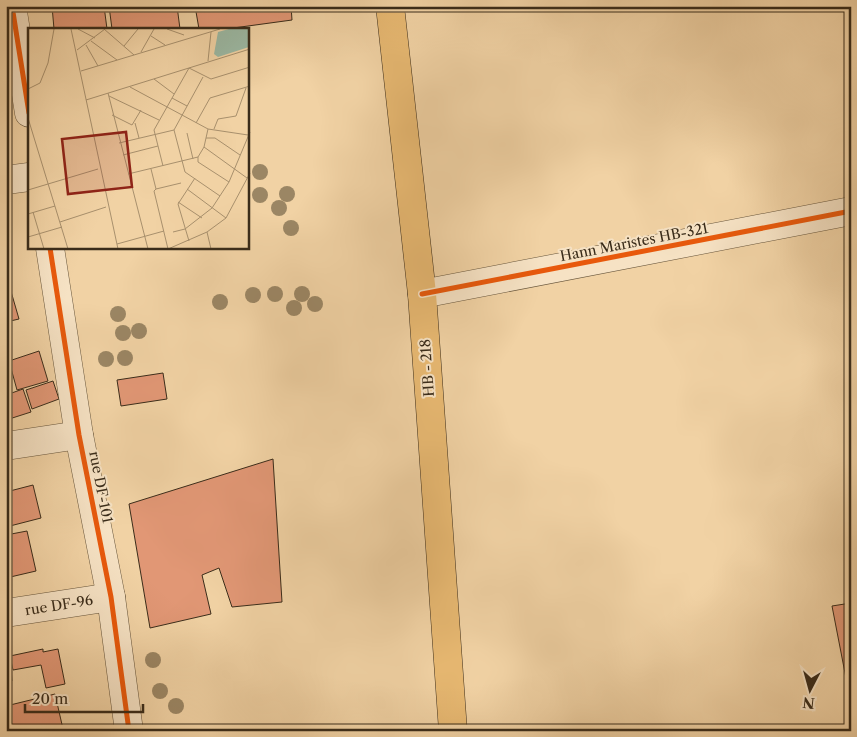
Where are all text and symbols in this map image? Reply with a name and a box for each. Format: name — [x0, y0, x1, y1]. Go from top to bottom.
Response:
inset map — [28, 28, 249, 249]
street label: Hann Maristes HB-321 — [558, 219, 710, 265]
street label: HB - 218 — [416, 339, 438, 397]
street label: rue DF-101 — [85, 450, 117, 525]
street label: rue DF-96 — [24, 591, 94, 619]
north arrow — [784, 664, 834, 714]
scale bar — [25, 682, 142, 714]
text: 20 m — [32, 689, 68, 708]
text: N — [802, 693, 816, 713]

